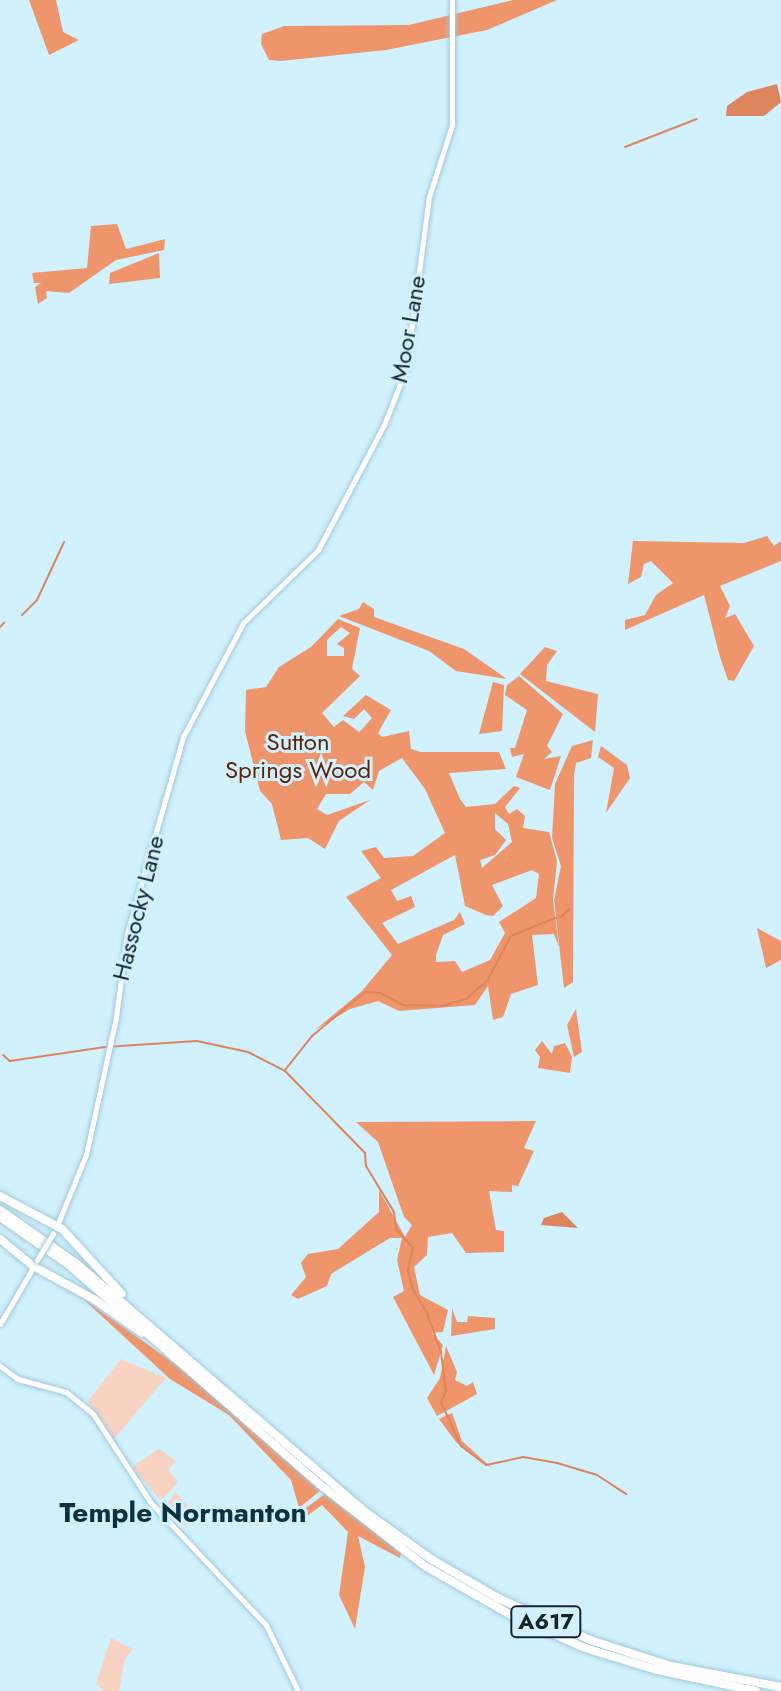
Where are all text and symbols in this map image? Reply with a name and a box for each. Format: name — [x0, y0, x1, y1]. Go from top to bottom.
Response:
street label: Moor Lane — [384, 273, 432, 385]
park label: Sutton Springs Wood — [225, 728, 371, 784]
street label: Hassocky Lane — [106, 832, 170, 984]
district label: Temple Normanton — [59, 1496, 307, 1530]
road number: A617 — [510, 1604, 582, 1640]

